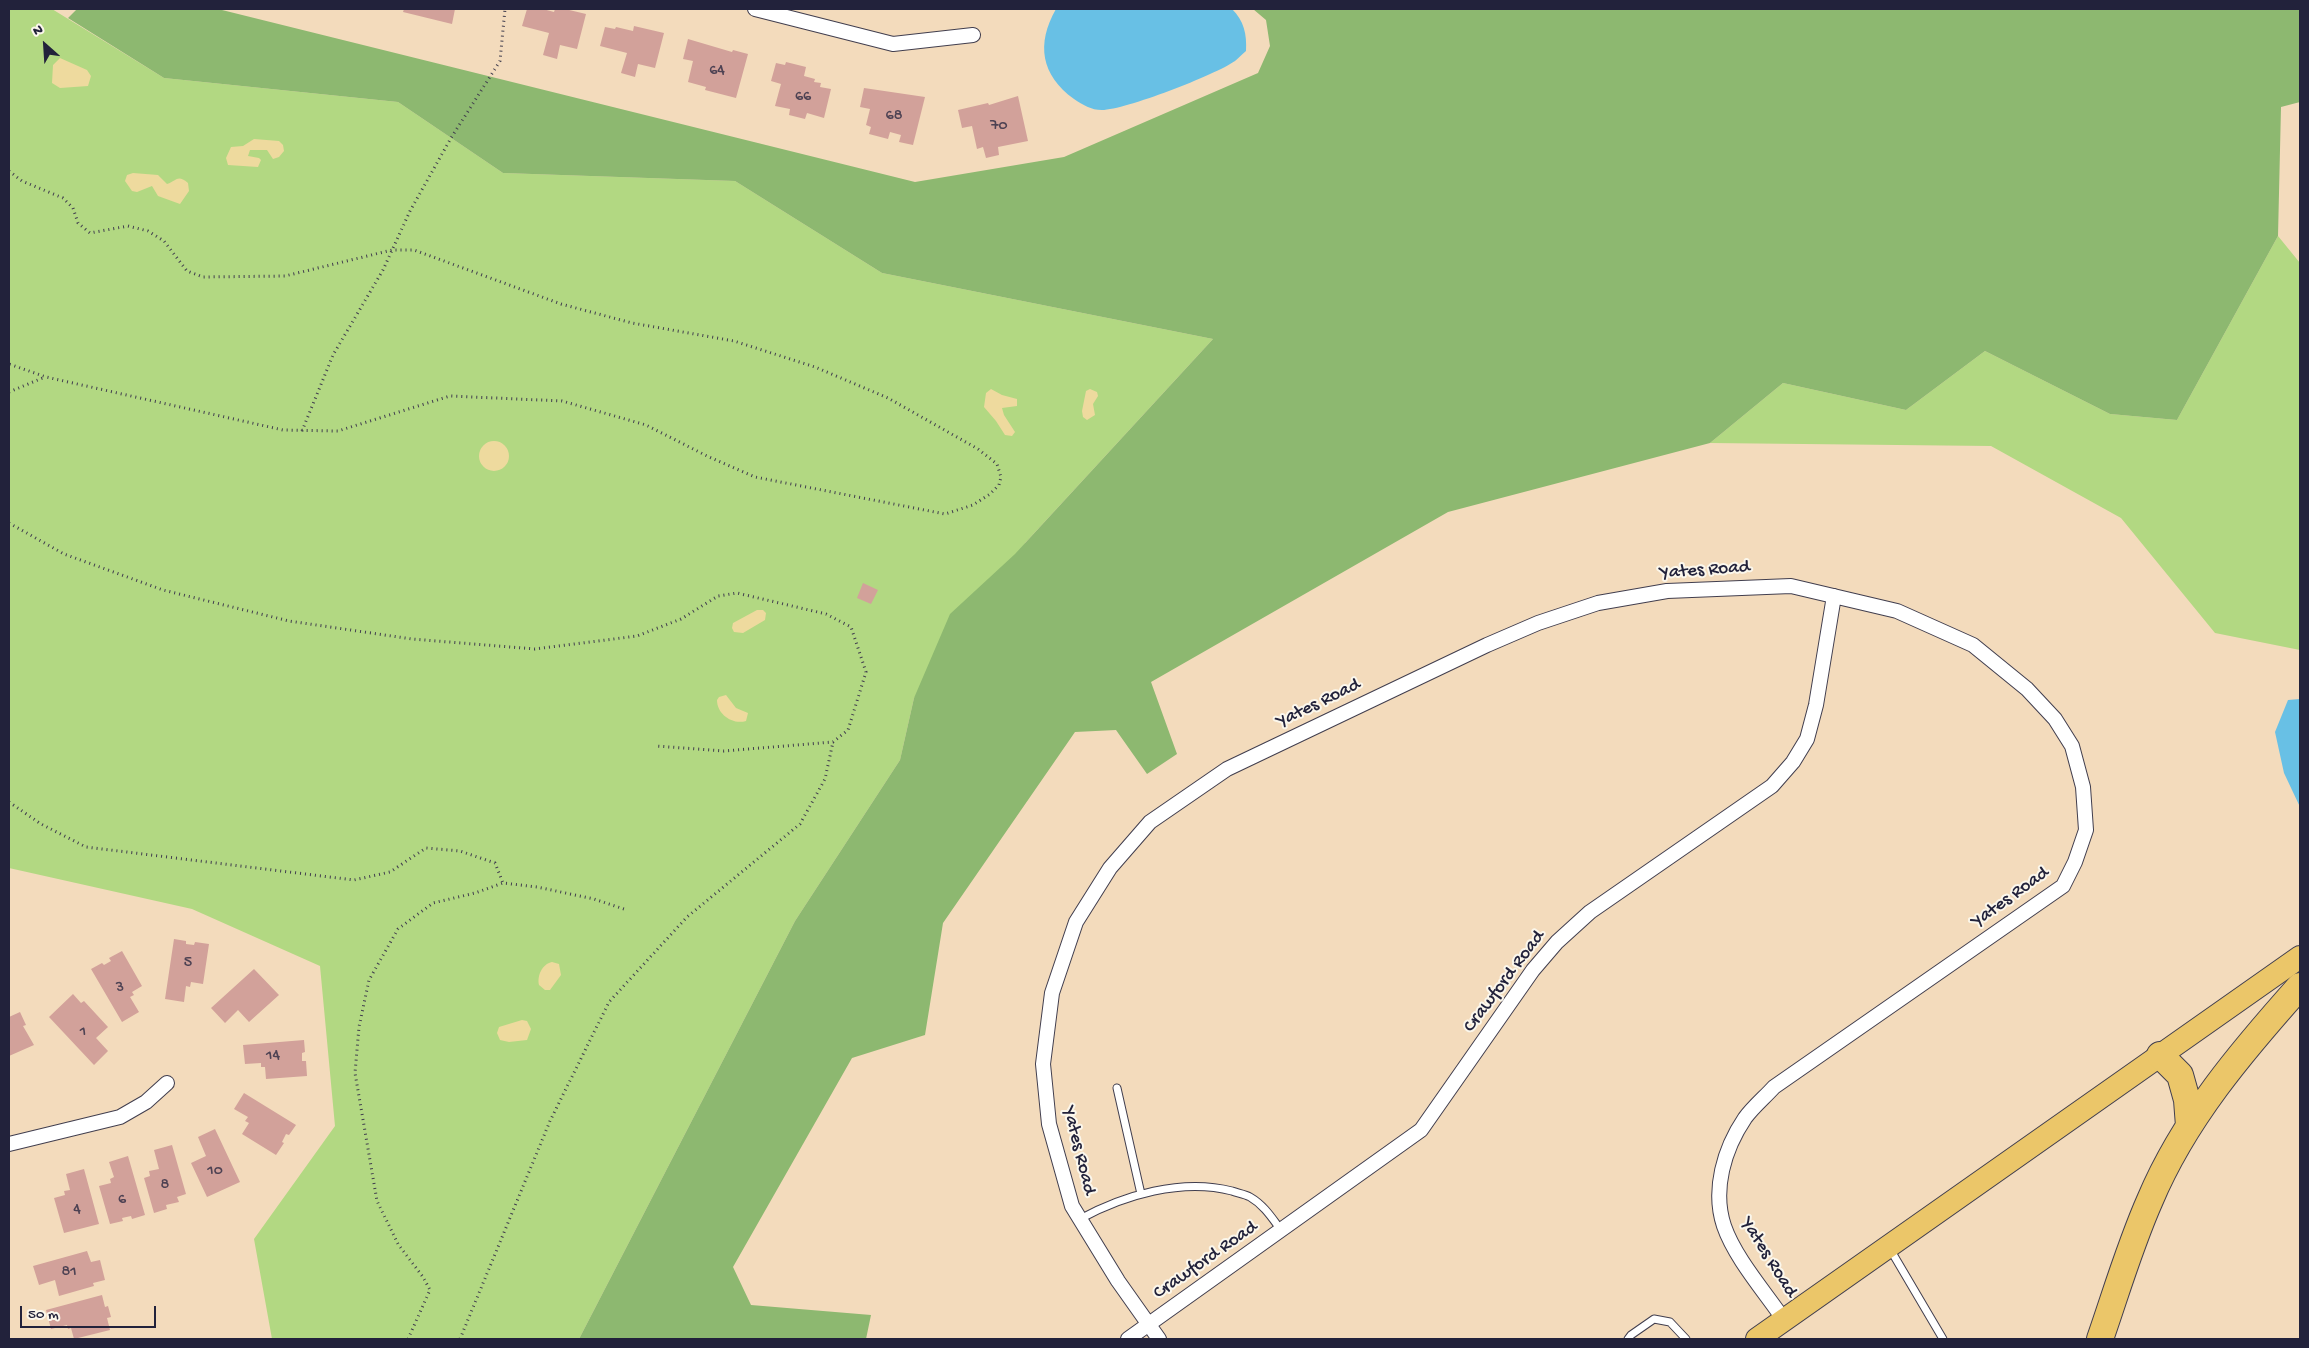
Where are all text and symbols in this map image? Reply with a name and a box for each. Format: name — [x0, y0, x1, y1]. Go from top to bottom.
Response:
north arrow — [20, 20, 70, 70]
text: N — [30, 21, 46, 41]
house number: 64 — [709, 62, 725, 82]
house number: 66 — [795, 88, 811, 108]
house number: 68 — [886, 107, 902, 127]
house number: 70 — [990, 117, 1008, 137]
street label: Yates Road — [1659, 556, 1751, 586]
street label: Yates Road — [1274, 674, 1364, 734]
street label: Yates Road — [1968, 862, 2054, 934]
street label: Crawford Road — [1459, 926, 1551, 1038]
house number: 5 — [184, 954, 192, 974]
house number: 3 — [116, 979, 124, 999]
house number: 1 — [80, 1023, 86, 1043]
house number: 14 — [266, 1047, 280, 1067]
street label: Yates Road — [1056, 1105, 1100, 1197]
house number: 10 — [207, 1162, 223, 1182]
house number: 8 — [161, 1176, 169, 1196]
house number: 6 — [118, 1191, 126, 1211]
house number: 4 — [73, 1201, 81, 1221]
street label: Yates Road — [1735, 1214, 1801, 1302]
street label: Crawford Road — [1150, 1217, 1262, 1305]
house number: 81 — [61, 1263, 77, 1283]
scale bar — [22, 1296, 159, 1328]
text: 50 m — [28, 1306, 59, 1324]

